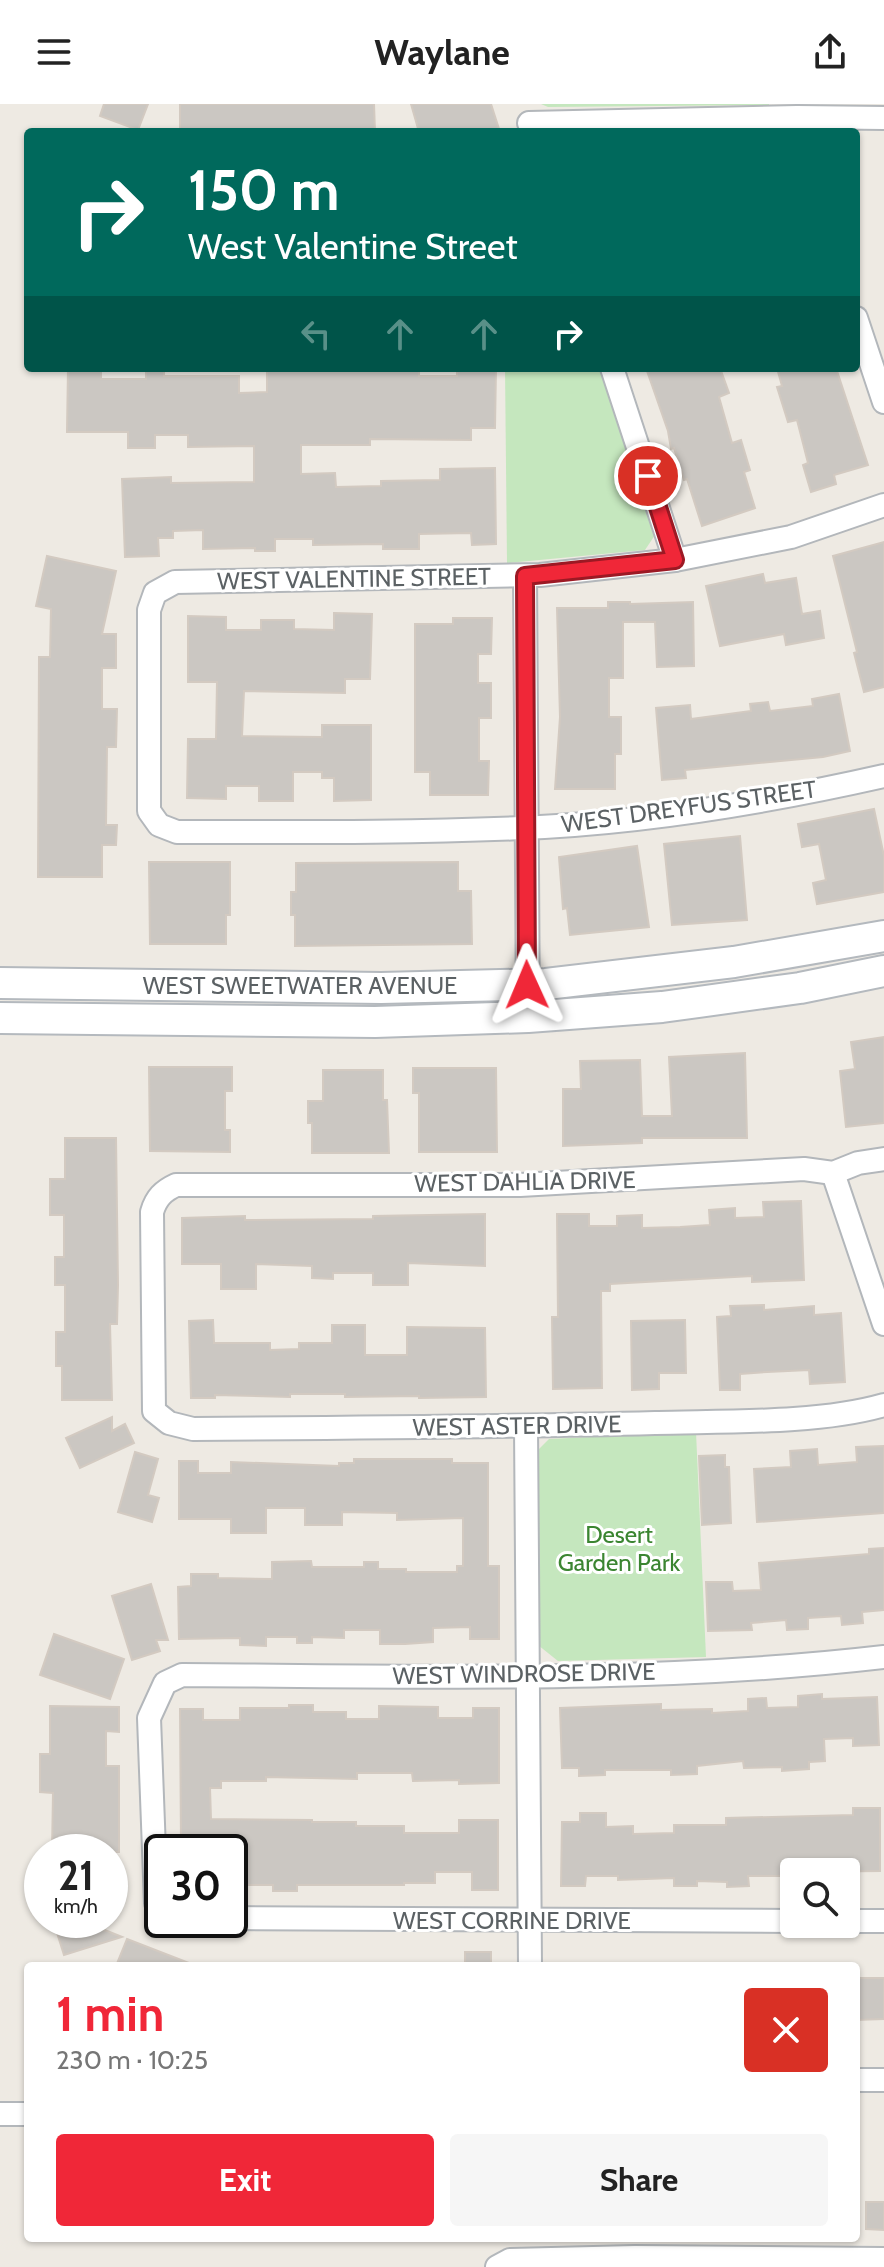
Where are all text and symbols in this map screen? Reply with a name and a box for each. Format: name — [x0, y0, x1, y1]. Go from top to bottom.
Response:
icon: menu — [32, 30, 76, 74]
text: Waylane — [374, 30, 510, 74]
icon: share — [808, 30, 852, 74]
text: 150 m — [188, 156, 340, 224]
icon: right — [56, 160, 160, 264]
text: West Valentine Street — [188, 224, 518, 268]
icon: left — [294, 312, 338, 356]
icon: ahead — [378, 312, 422, 356]
icon: ahead — [462, 312, 506, 356]
icon: right — [546, 312, 590, 356]
pin — [614, 442, 682, 510]
icon: arrive — [626, 454, 670, 498]
street label: WEST VALENTINE STREET — [217, 562, 491, 595]
street label: WEST DREYFUS STREET — [560, 774, 818, 839]
position arrow — [485, 943, 569, 1027]
street label: WEST SWEETWATER AVENUE — [143, 971, 457, 1000]
street label: WEST DAHLIA DRIVE — [414, 1165, 636, 1198]
street label: WEST ASTER DRIVE — [412, 1409, 622, 1442]
park label: Desert Garden Park — [558, 1520, 681, 1577]
street label: WEST WINDROSE DRIVE — [392, 1657, 656, 1690]
speed limit sign: 30 — [144, 1834, 248, 1938]
text: 21 — [58, 1851, 94, 1900]
map controls — [780, 1858, 860, 1938]
button: search — [780, 1858, 860, 1938]
text: km/h — [54, 1894, 98, 1918]
street label: WEST CORRINE DRIVE — [393, 1906, 631, 1935]
text: 1 min — [56, 1985, 164, 2043]
button: close — [744, 1988, 828, 2072]
text: 230 m · 10:25 — [56, 2044, 208, 2076]
button: Exit — [56, 2134, 434, 2226]
button: Share — [450, 2134, 828, 2226]

